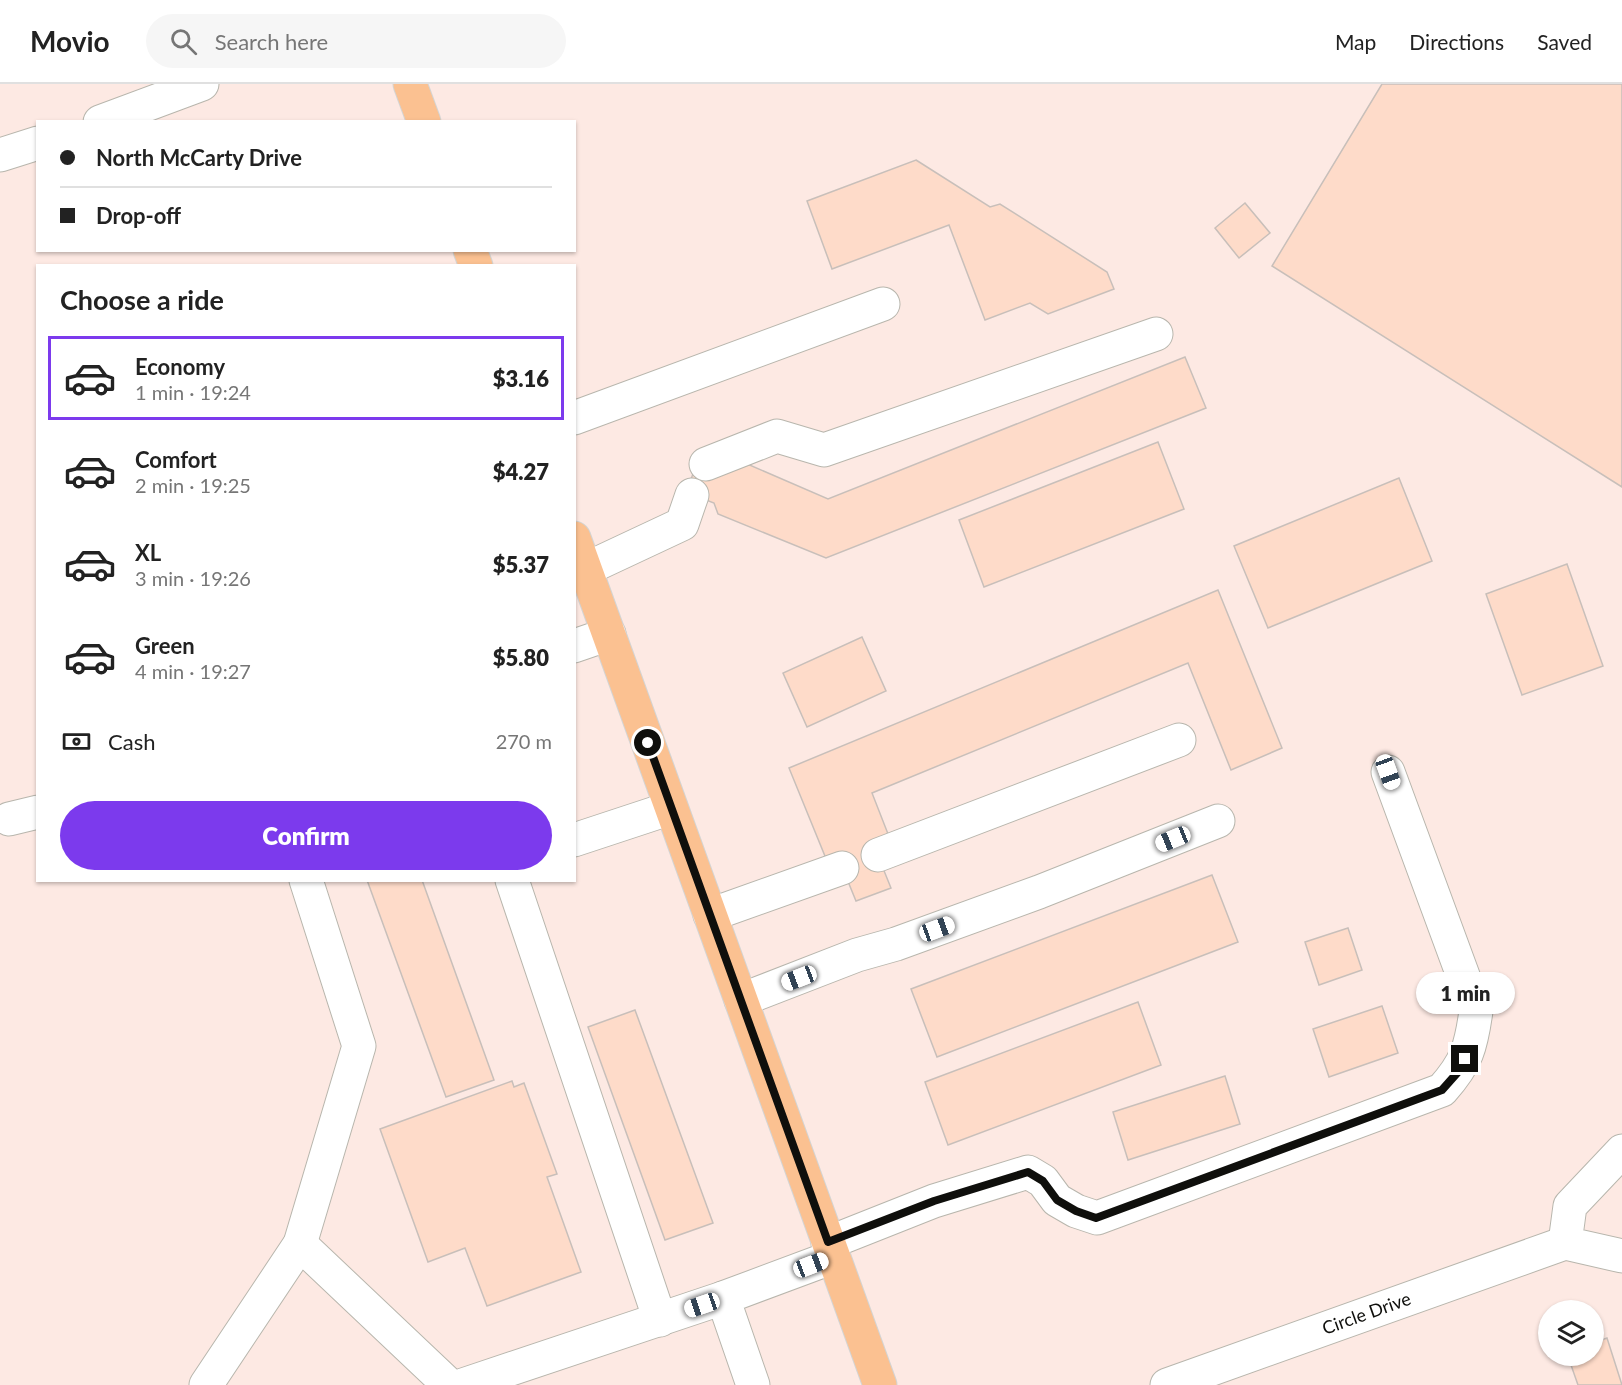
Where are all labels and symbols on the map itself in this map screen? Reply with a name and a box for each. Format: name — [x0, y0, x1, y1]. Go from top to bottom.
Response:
route start — [634, 729, 661, 756]
car — [1373, 752, 1403, 792]
car — [1153, 824, 1193, 854]
car — [917, 914, 957, 944]
car — [779, 963, 819, 993]
callout: 1 min — [1416, 972, 1514, 1014]
route end — [1451, 1045, 1478, 1072]
car — [791, 1250, 831, 1280]
street label: Circle Drive — [1319, 1287, 1414, 1339]
car — [682, 1291, 722, 1319]

